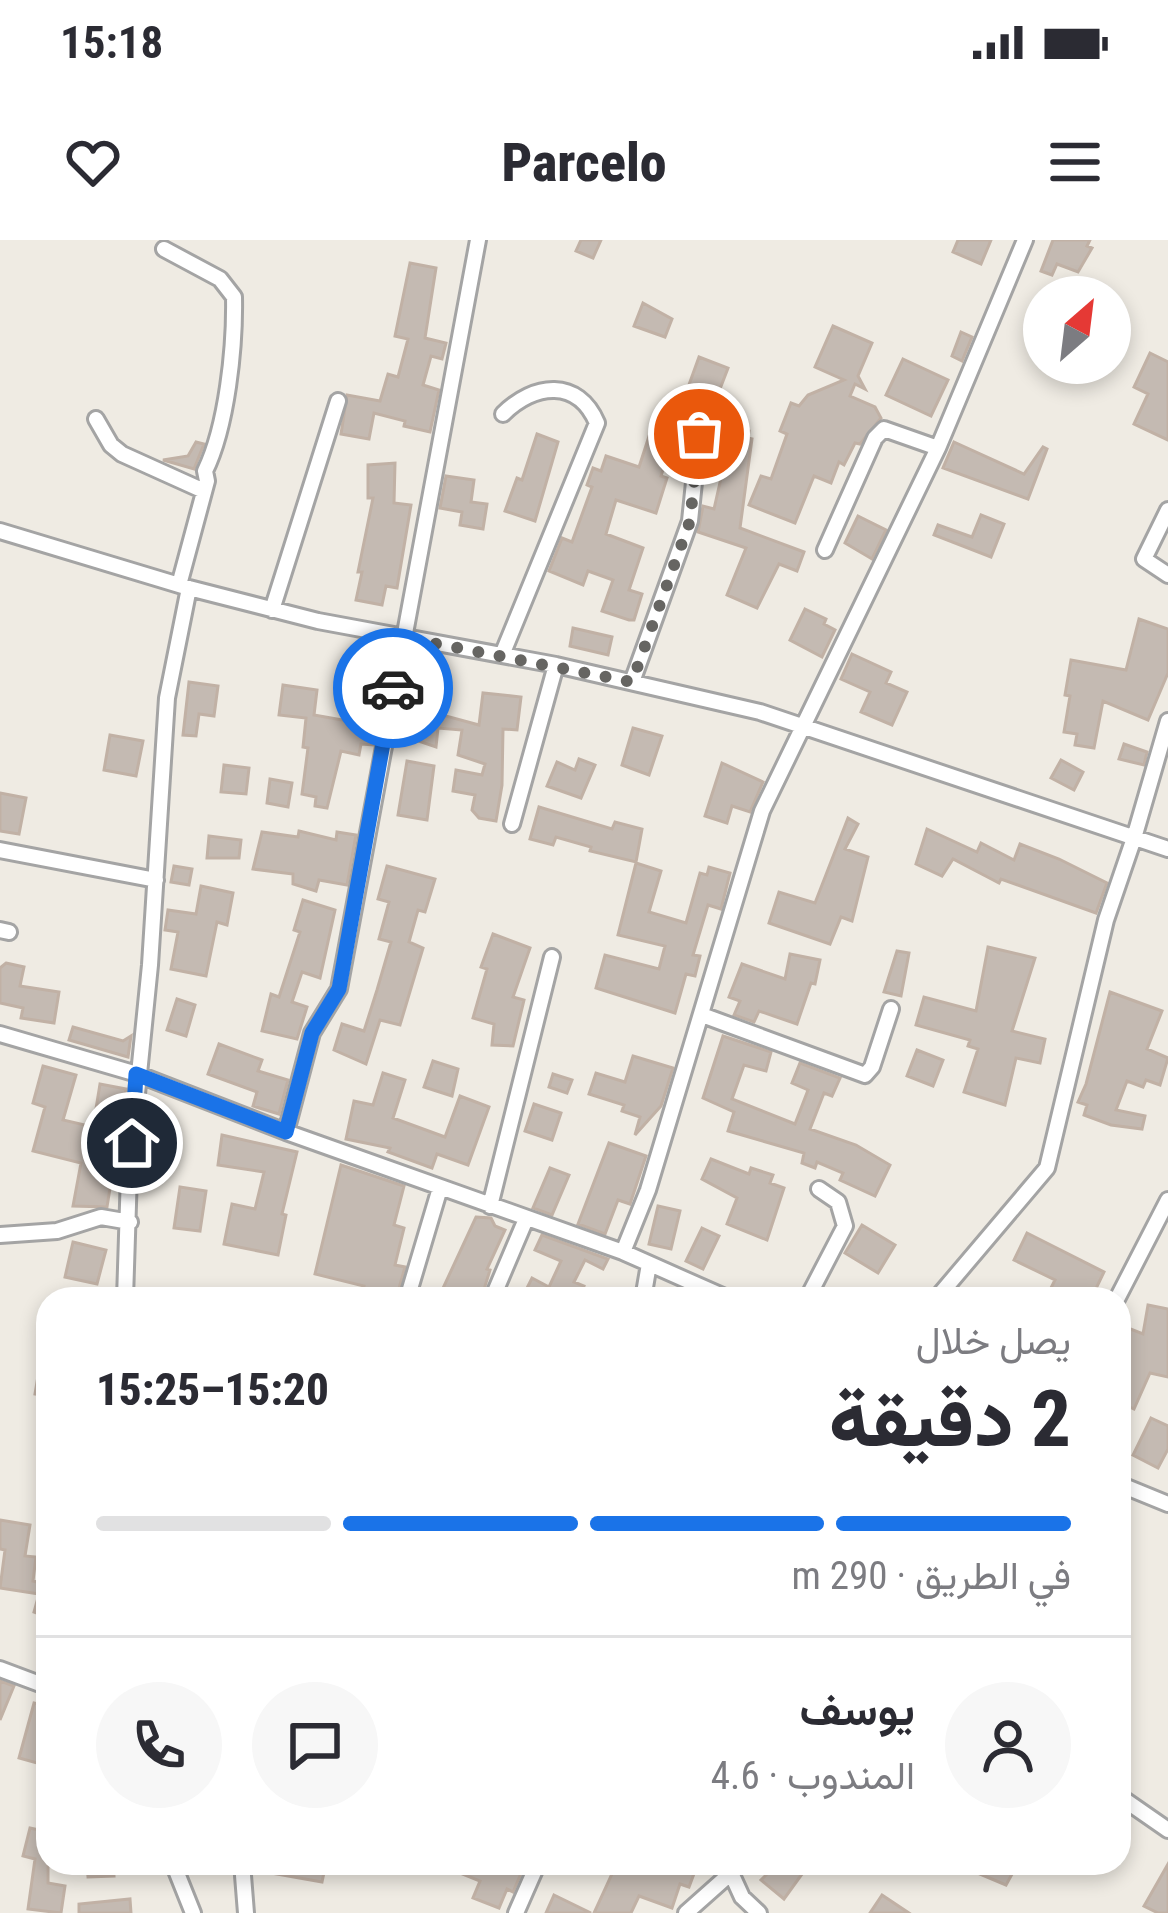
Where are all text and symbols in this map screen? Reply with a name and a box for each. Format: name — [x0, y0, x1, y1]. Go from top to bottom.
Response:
text: 15:18 — [60, 16, 163, 69]
icon: heart — [60, 129, 126, 195]
icon: menu — [1042, 129, 1108, 195]
text: Parcelo — [501, 131, 667, 194]
north arrow — [1023, 276, 1131, 384]
map controls — [1023, 276, 1131, 384]
pin — [648, 383, 750, 485]
icon: bag — [666, 401, 732, 467]
courier — [333, 628, 453, 748]
icon: car — [360, 655, 426, 721]
pin — [81, 1092, 183, 1194]
icon: home — [99, 1110, 165, 1176]
text: يصل خلال — [916, 1318, 1071, 1364]
text: 15:20–15:25 — [96, 1363, 329, 1416]
text: 2 دقيقة — [829, 1374, 1071, 1465]
text: في الطريق · 290 m — [792, 1553, 1071, 1599]
button: phone — [96, 1682, 222, 1808]
button: chat — [252, 1682, 378, 1808]
button: person — [945, 1682, 1071, 1808]
text: يوسف — [800, 1683, 915, 1736]
text: المندوب · 4.6 — [711, 1753, 915, 1799]

